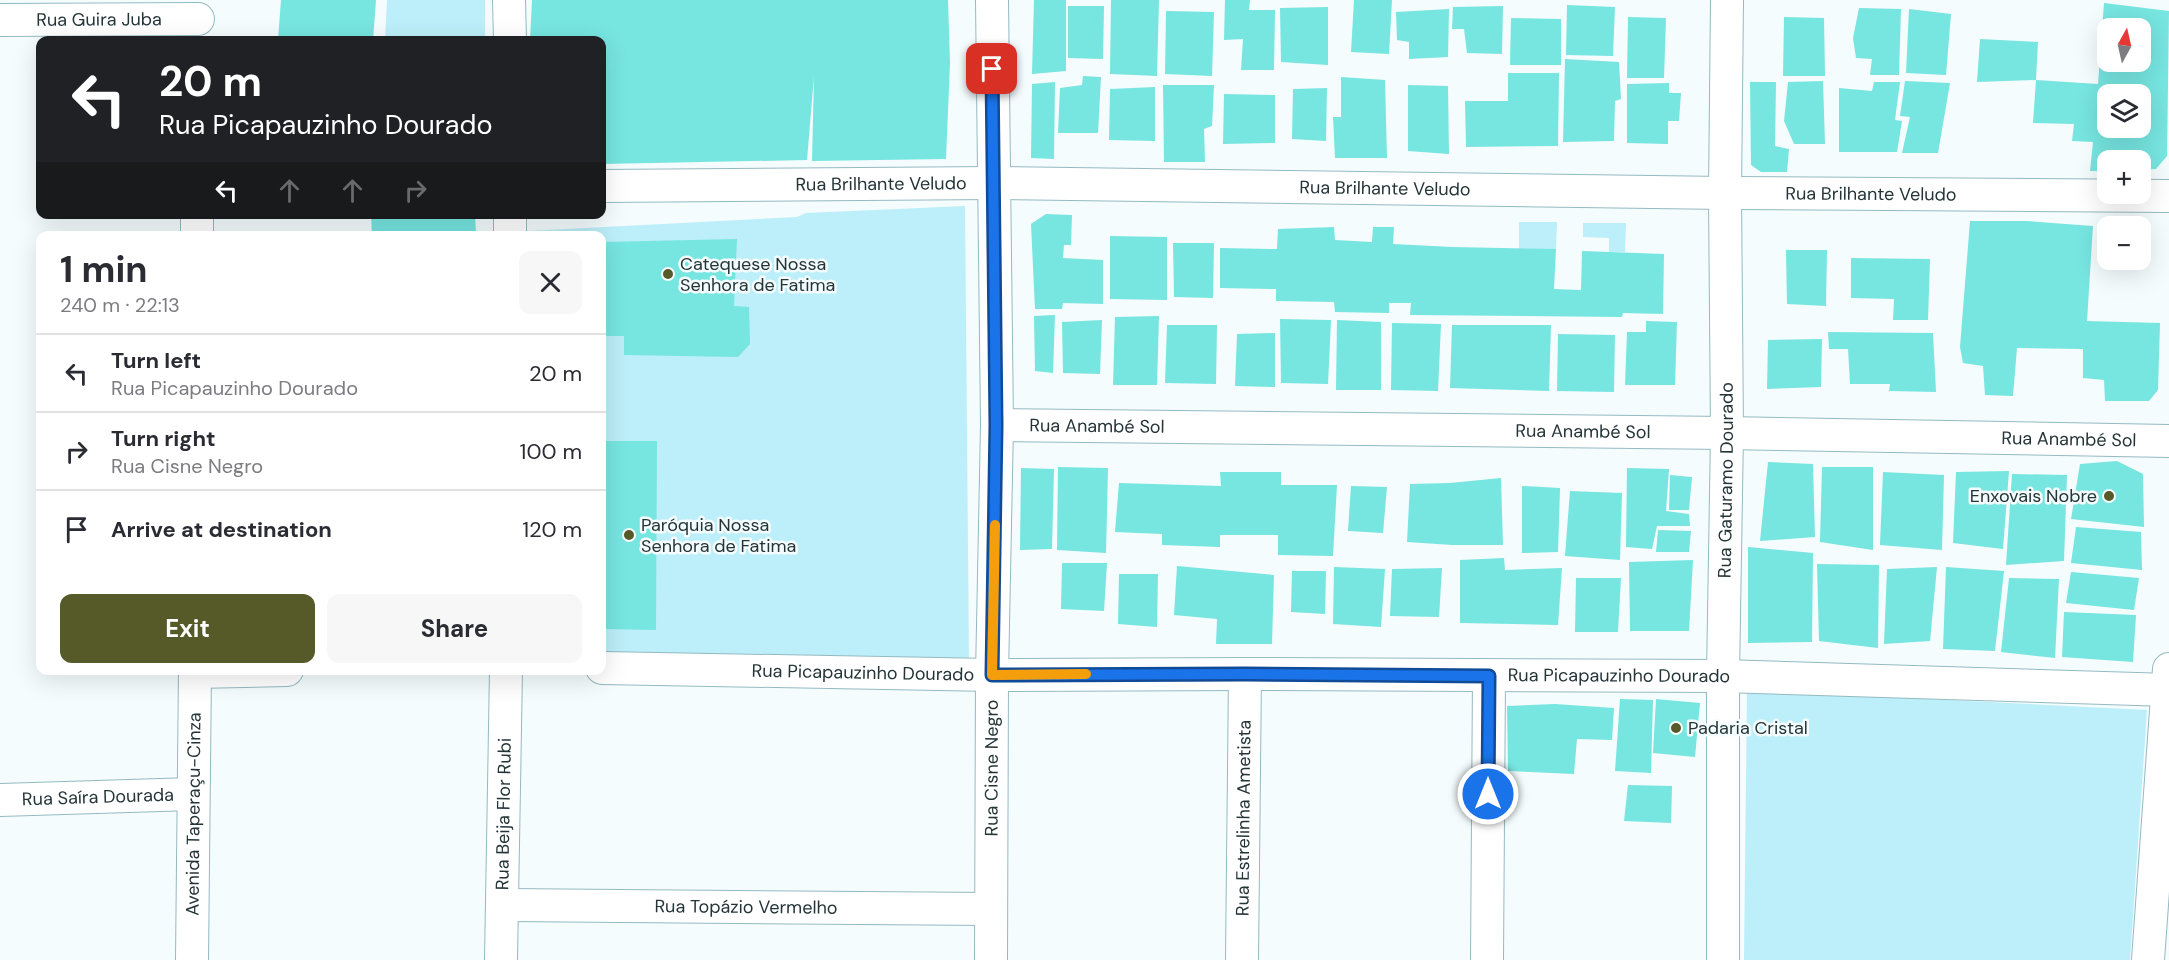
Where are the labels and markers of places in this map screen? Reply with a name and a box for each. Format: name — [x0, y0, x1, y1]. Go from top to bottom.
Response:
pin — [966, 43, 1017, 94]
place label: Catequese Nossa Senhora de Fatima — [680, 252, 835, 297]
marker: Catequese Nossa Senhora de Fatima — [661, 267, 675, 281]
place label: Enxovais Nobre — [1970, 484, 2097, 508]
marker: Enxovais Nobre — [2102, 489, 2116, 503]
place label: Paróquia Nossa Senhora de Fatima — [641, 513, 796, 558]
marker: Paróquia Nossa Senhora de Fatima — [622, 528, 636, 542]
place label: Padaria Cristal — [1688, 716, 1808, 740]
marker: Padaria Cristal — [1669, 721, 1683, 735]

